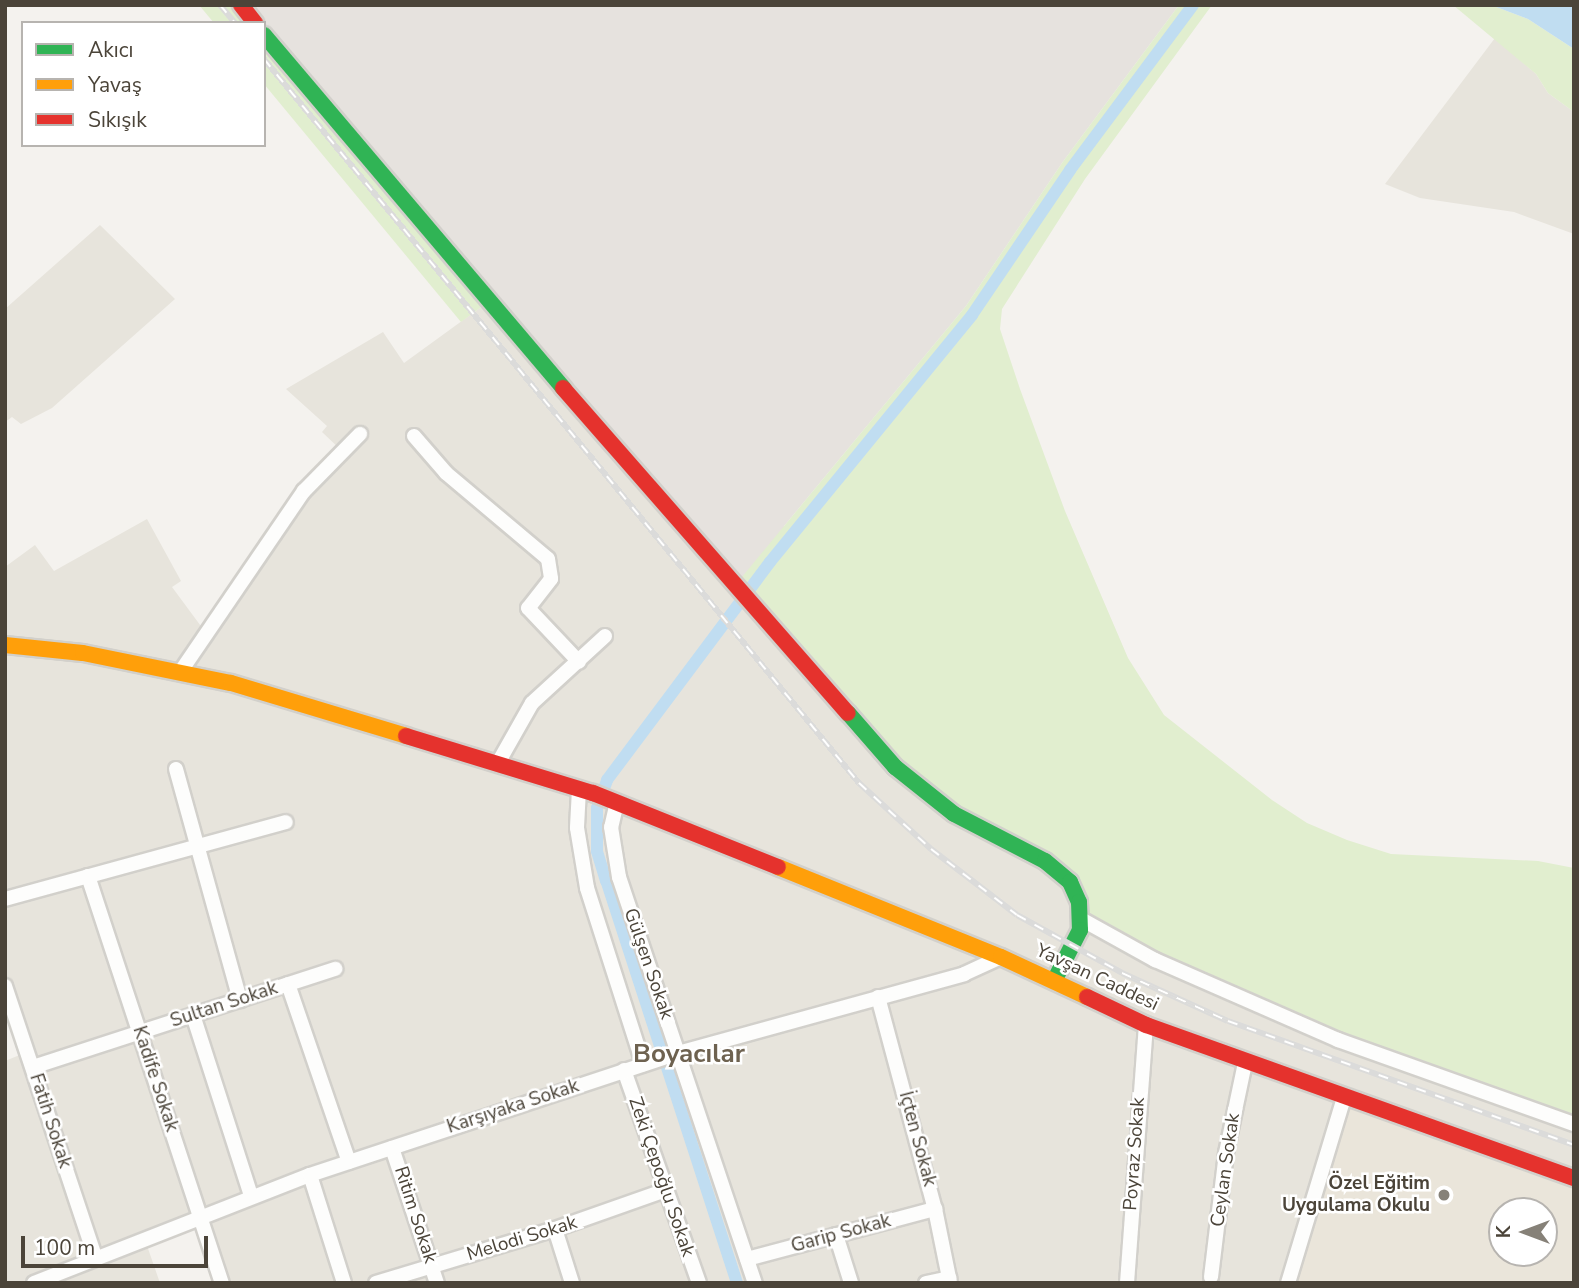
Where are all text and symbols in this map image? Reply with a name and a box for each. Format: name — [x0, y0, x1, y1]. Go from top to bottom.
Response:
legend — [21, 21, 266, 147]
text: Akıcı — [88, 36, 133, 64]
text: Yavaş — [88, 71, 142, 99]
text: Sıkışık — [88, 106, 147, 134]
street label: Gülşen Sokak — [618, 905, 678, 1023]
street label: Yavşan Caddesi — [1032, 940, 1162, 1016]
street label: Sultan Sokak — [167, 977, 281, 1033]
street label: Kadife Sokak — [127, 1023, 183, 1135]
district label: Boyacılar — [633, 1038, 745, 1070]
street label: Fatih Sokak — [24, 1071, 76, 1171]
street label: Karşıyaka Sokak — [444, 1075, 582, 1139]
street label: İçten Sokak — [893, 1089, 941, 1189]
street label: Zeki Çepoğlu Sokak — [623, 1094, 699, 1260]
street label: Poyraz Sokak — [1120, 1097, 1150, 1211]
street label: Ceylan Sokak — [1207, 1112, 1245, 1228]
street label: Ritim Sokak — [389, 1164, 441, 1266]
place label: Özel Eğitim Uygulama Okulu — [1282, 1173, 1430, 1217]
marker: Özel Eğitim Uygulama Okulu — [1436, 1187, 1452, 1203]
north arrow — [1488, 1197, 1558, 1267]
street label: Garip Sokak — [789, 1210, 893, 1258]
street label: Melodi Sokak — [464, 1211, 580, 1267]
scale bar — [24, 1222, 212, 1266]
text: K — [1491, 1226, 1517, 1238]
text: 100 m — [34, 1234, 95, 1262]

